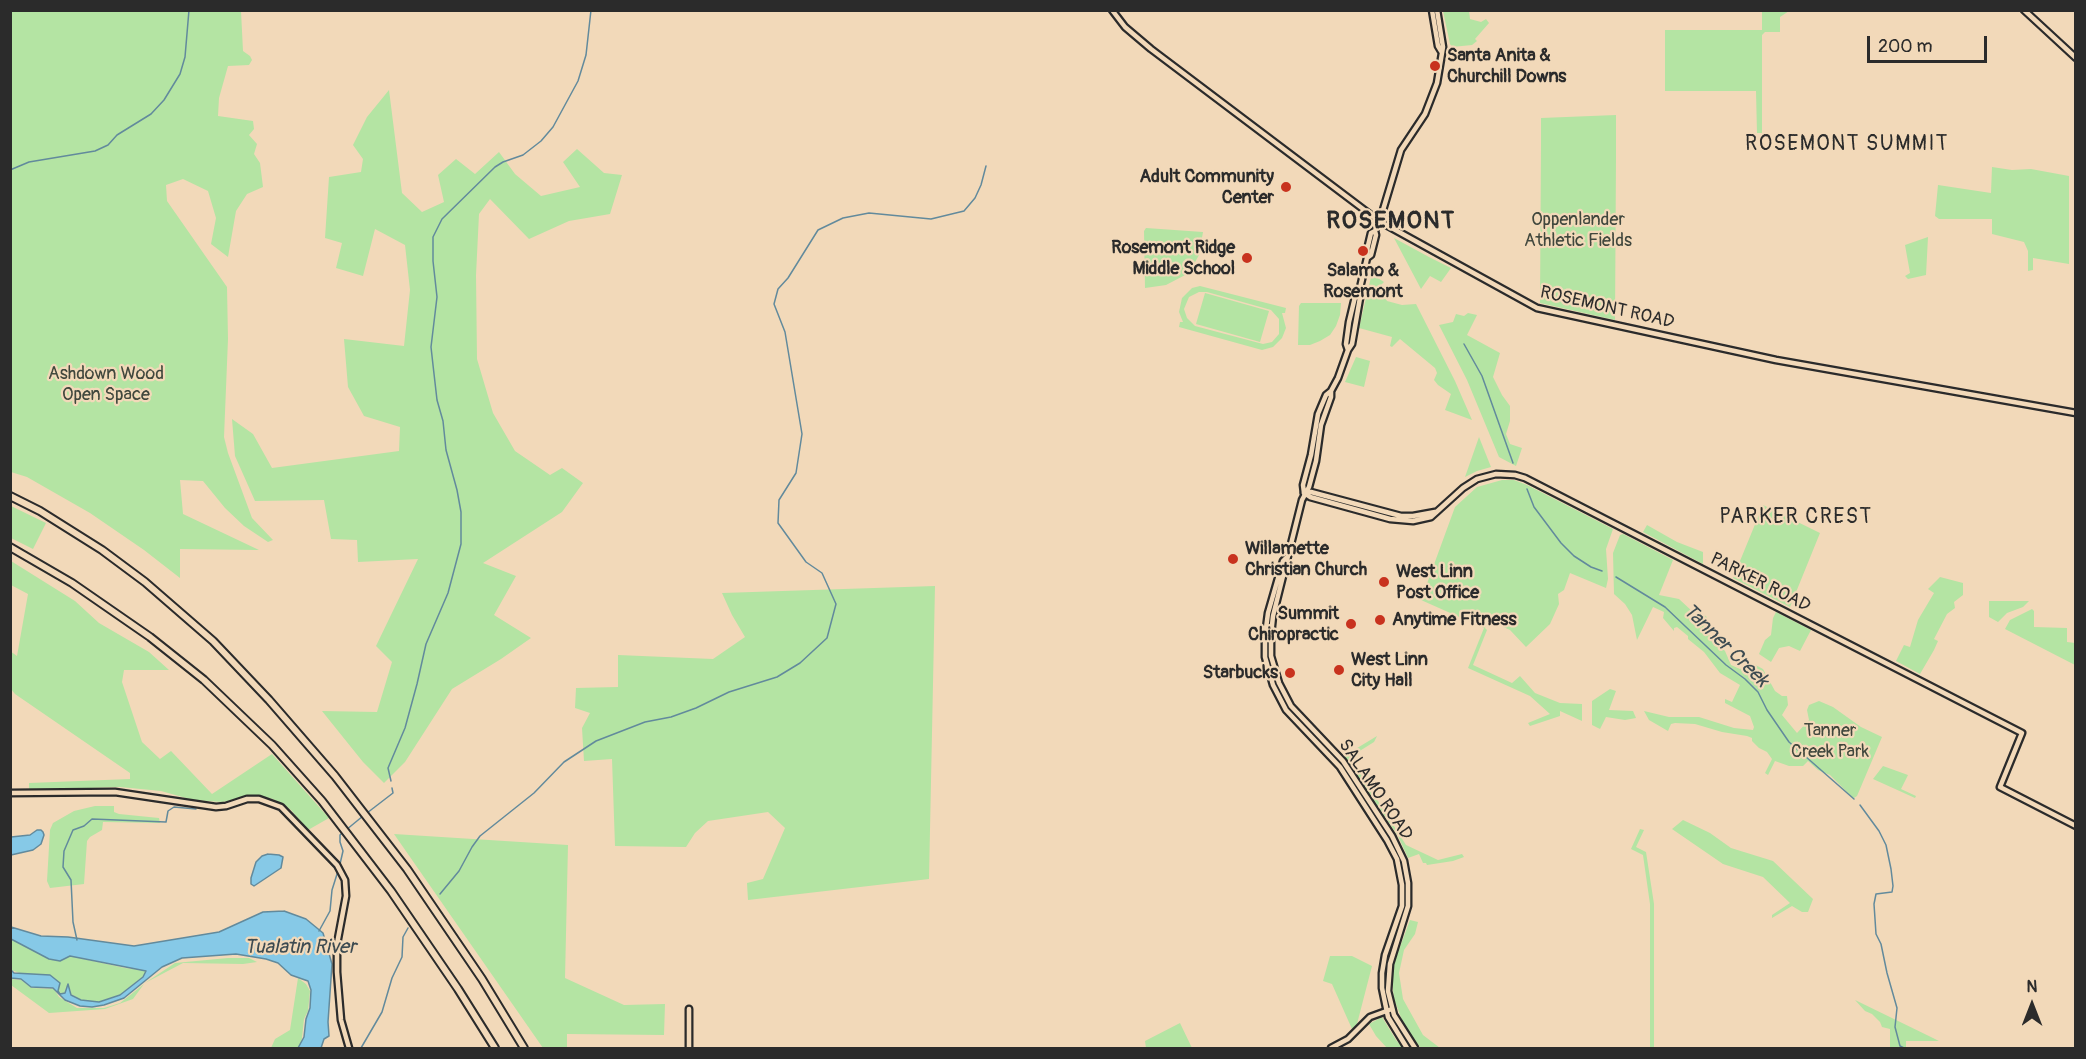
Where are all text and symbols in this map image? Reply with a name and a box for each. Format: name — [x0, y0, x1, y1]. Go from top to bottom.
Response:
scale bar — [1870, 24, 1990, 62]
text: 200 m — [1878, 35, 1933, 58]
place label: Santa Anita & Churchill Downs — [1447, 45, 1566, 88]
marker: Santa Anita & Churchill Downs — [1428, 59, 1442, 73]
district label: ROSEMONT SUMMIT — [1745, 132, 1949, 158]
place label: Adult Community Center — [1139, 166, 1274, 208]
marker: Adult Community Center — [1279, 180, 1293, 194]
district label: ROSEMONT — [1326, 208, 1456, 236]
park label: Oppenlander Athletic Fields — [1524, 209, 1632, 252]
place label: Rosemont Ridge Middle School — [1111, 237, 1235, 280]
marker: Salamo & Rosemont — [1356, 244, 1370, 258]
marker: Rosemont Ridge Middle School — [1240, 251, 1254, 265]
place label: Salamo & Rosemont — [1323, 260, 1403, 302]
street label: ROSEMONT ROAD — [1538, 282, 1676, 334]
park label: Ashdown Wood Open Space — [48, 363, 164, 406]
district label: PARKER CREST — [1719, 505, 1873, 531]
place label: Willamette Christian Church — [1245, 538, 1367, 580]
street label: PARKER ROAD — [1706, 549, 1814, 617]
marker: Willamette Christian Church — [1226, 552, 1240, 566]
place label: West Linn Post Office — [1396, 561, 1479, 604]
marker: West Linn Post Office — [1377, 575, 1391, 589]
water label: Tanner Creek — [1677, 599, 1773, 693]
place label: Summit Chiropractic — [1248, 603, 1339, 646]
place label: Anytime Fitness — [1392, 609, 1516, 631]
marker: Anytime Fitness — [1373, 613, 1387, 627]
marker: Summit Chiropractic — [1344, 617, 1358, 631]
place label: West Linn City Hall — [1351, 649, 1428, 692]
place label: Starbucks — [1203, 662, 1278, 684]
marker: West Linn City Hall — [1332, 663, 1346, 677]
marker: Starbucks — [1283, 666, 1297, 680]
park label: Tanner Creek Park — [1791, 720, 1869, 762]
street label: SALAMO ROAD — [1333, 735, 1417, 845]
water label: Tualatin River — [244, 936, 356, 960]
north arrow — [2002, 975, 2062, 1035]
text: N — [2027, 977, 2037, 997]

